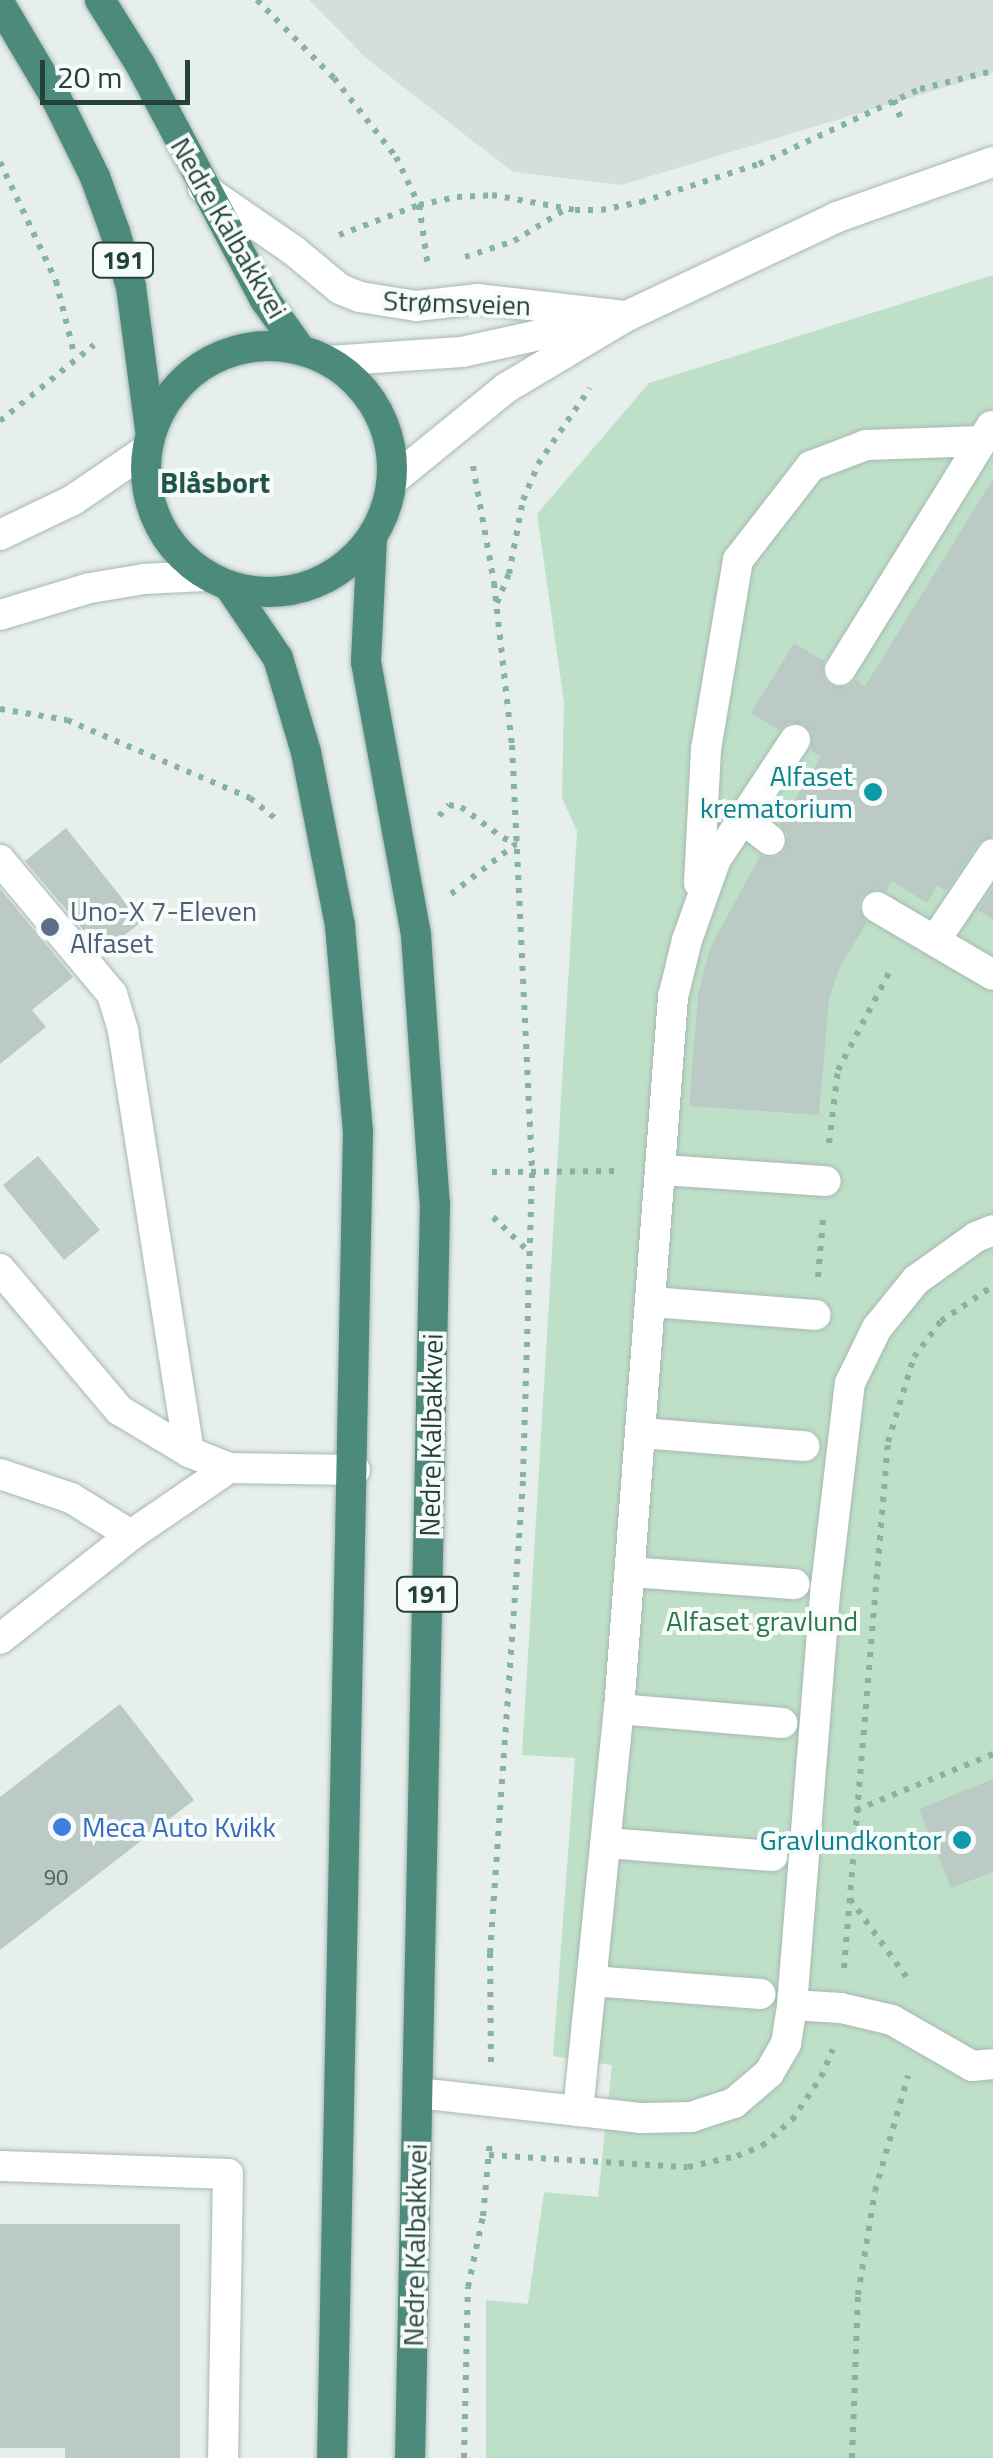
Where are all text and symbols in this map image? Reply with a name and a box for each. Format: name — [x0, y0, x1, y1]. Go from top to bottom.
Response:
scale bar — [45, 40, 195, 102]
text: 20 m — [57, 54, 122, 100]
street label: Nedre Kalbakkvei — [164, 132, 294, 324]
road number: 191 — [90, 240, 156, 280]
street label: Strømsveien — [383, 284, 531, 322]
district label: Blåsbort — [160, 464, 270, 500]
place label: Alfaset krematorium — [700, 759, 853, 825]
marker: Alfaset krematorium — [862, 781, 884, 803]
place label: Uno-X 7-Eleven Alfaset — [70, 894, 257, 960]
marker: Uno-X 7-Eleven Alfaset — [39, 916, 61, 938]
street label: Nedre Kalbakkvei — [412, 1333, 450, 1537]
road number: 191 — [394, 1574, 460, 1614]
park label: Alfaset gravlund — [666, 1604, 858, 1638]
place label: Meca Auto Kvikk — [82, 1810, 276, 1844]
marker: Meca Auto Kvikk — [51, 1816, 73, 1838]
place label: Gravlundkontor — [759, 1823, 942, 1857]
marker: Gravlundkontor — [951, 1829, 973, 1851]
house number: 90 — [44, 1865, 68, 1891]
street label: Nedre Kalbakkvei — [396, 2143, 434, 2347]

